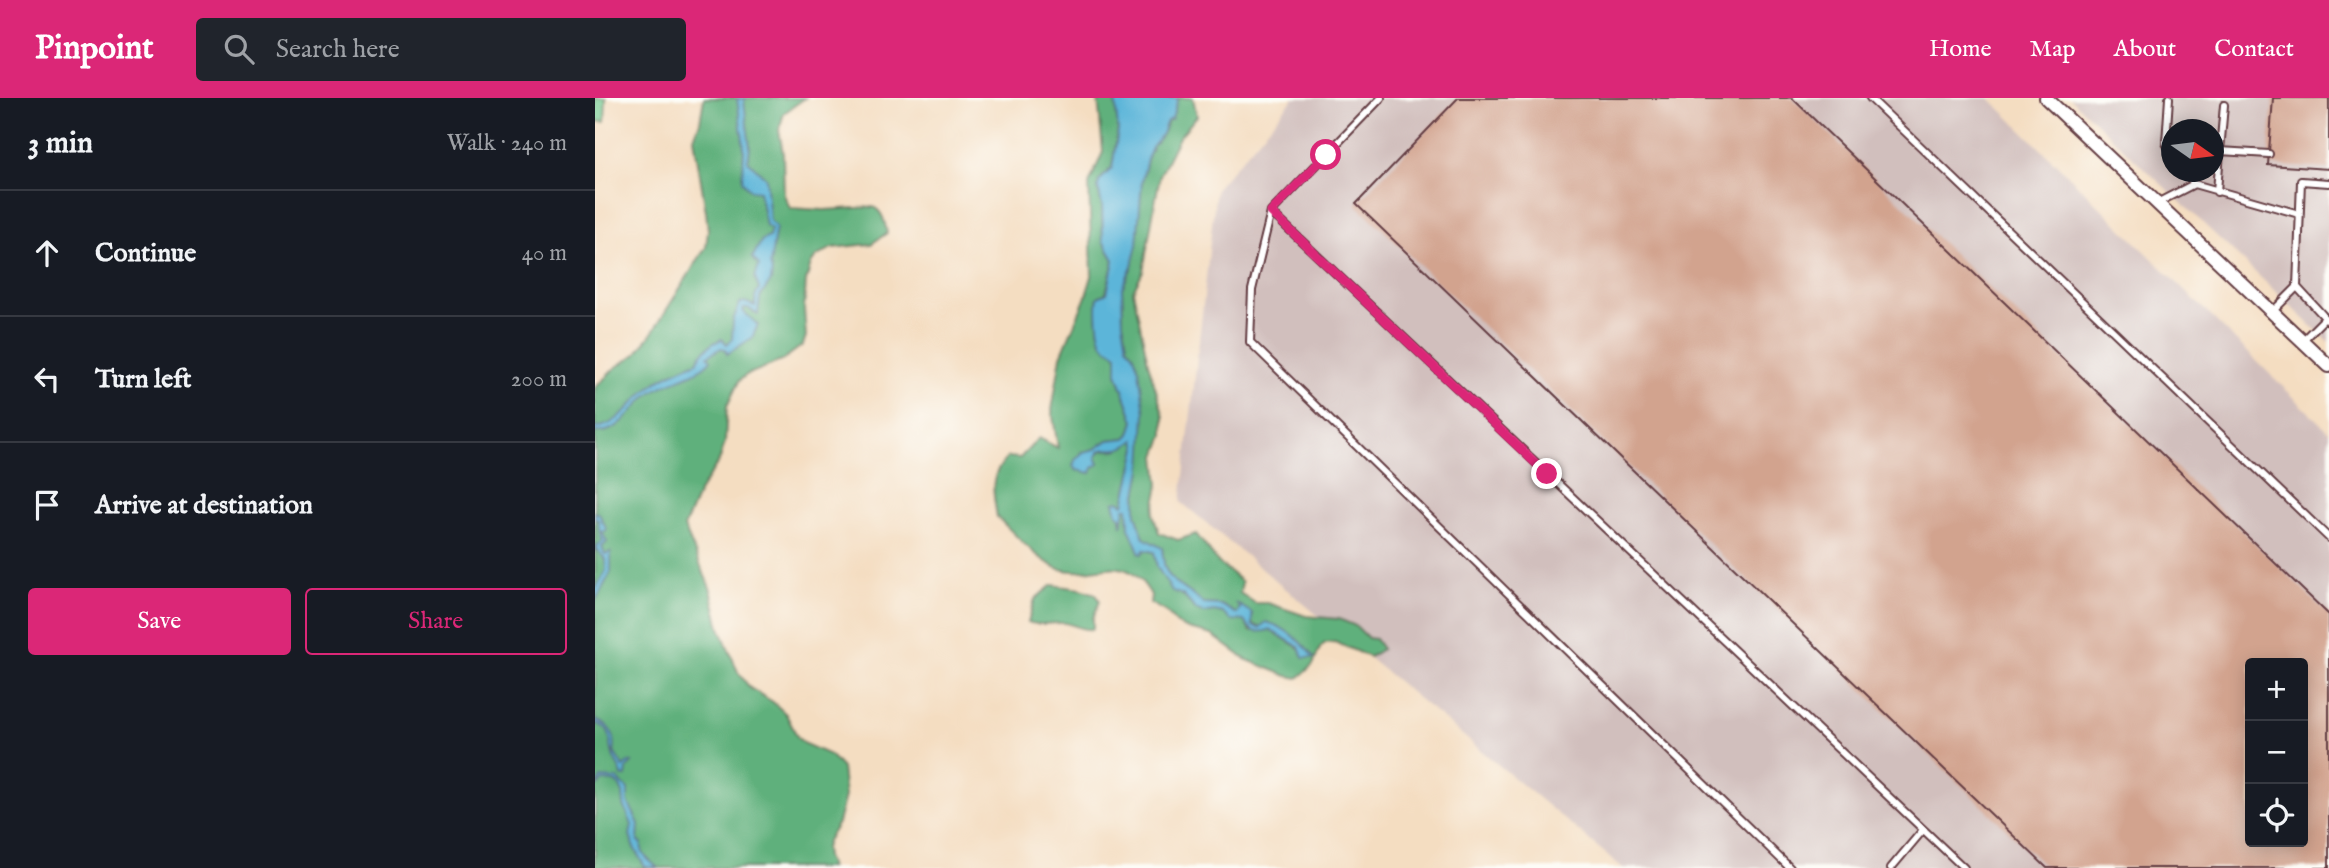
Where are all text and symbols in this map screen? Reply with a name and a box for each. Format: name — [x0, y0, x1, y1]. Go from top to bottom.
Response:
search box — [196, 18, 686, 81]
text: Pinpoint — [35, 28, 154, 70]
icon: search — [220, 30, 258, 68]
text: Search here — [276, 33, 400, 66]
text: Home — [1929, 34, 1992, 65]
text: Map — [2030, 34, 2076, 65]
text: About — [2114, 34, 2176, 65]
text: Contact — [2214, 34, 2294, 65]
north arrow — [2161, 119, 2224, 182]
text: 3 min — [28, 125, 93, 163]
text: Walk · 240 m — [447, 129, 567, 158]
route start — [1310, 139, 1341, 170]
icon: ahead — [28, 234, 66, 272]
text: Continue — [95, 237, 196, 270]
text: 40 m — [522, 239, 567, 268]
icon: left — [28, 360, 66, 398]
text: Turn left — [95, 363, 192, 396]
text: 200 m — [511, 365, 567, 394]
route end — [1531, 458, 1562, 489]
icon: arrive — [28, 486, 66, 524]
text: Arrive at destination — [95, 489, 313, 522]
button: Save — [28, 588, 291, 655]
button: Share — [305, 588, 567, 655]
map controls — [2245, 658, 2308, 847]
button: + — [2245, 658, 2308, 721]
button: − — [2245, 721, 2308, 784]
button: locate — [2245, 784, 2308, 847]

